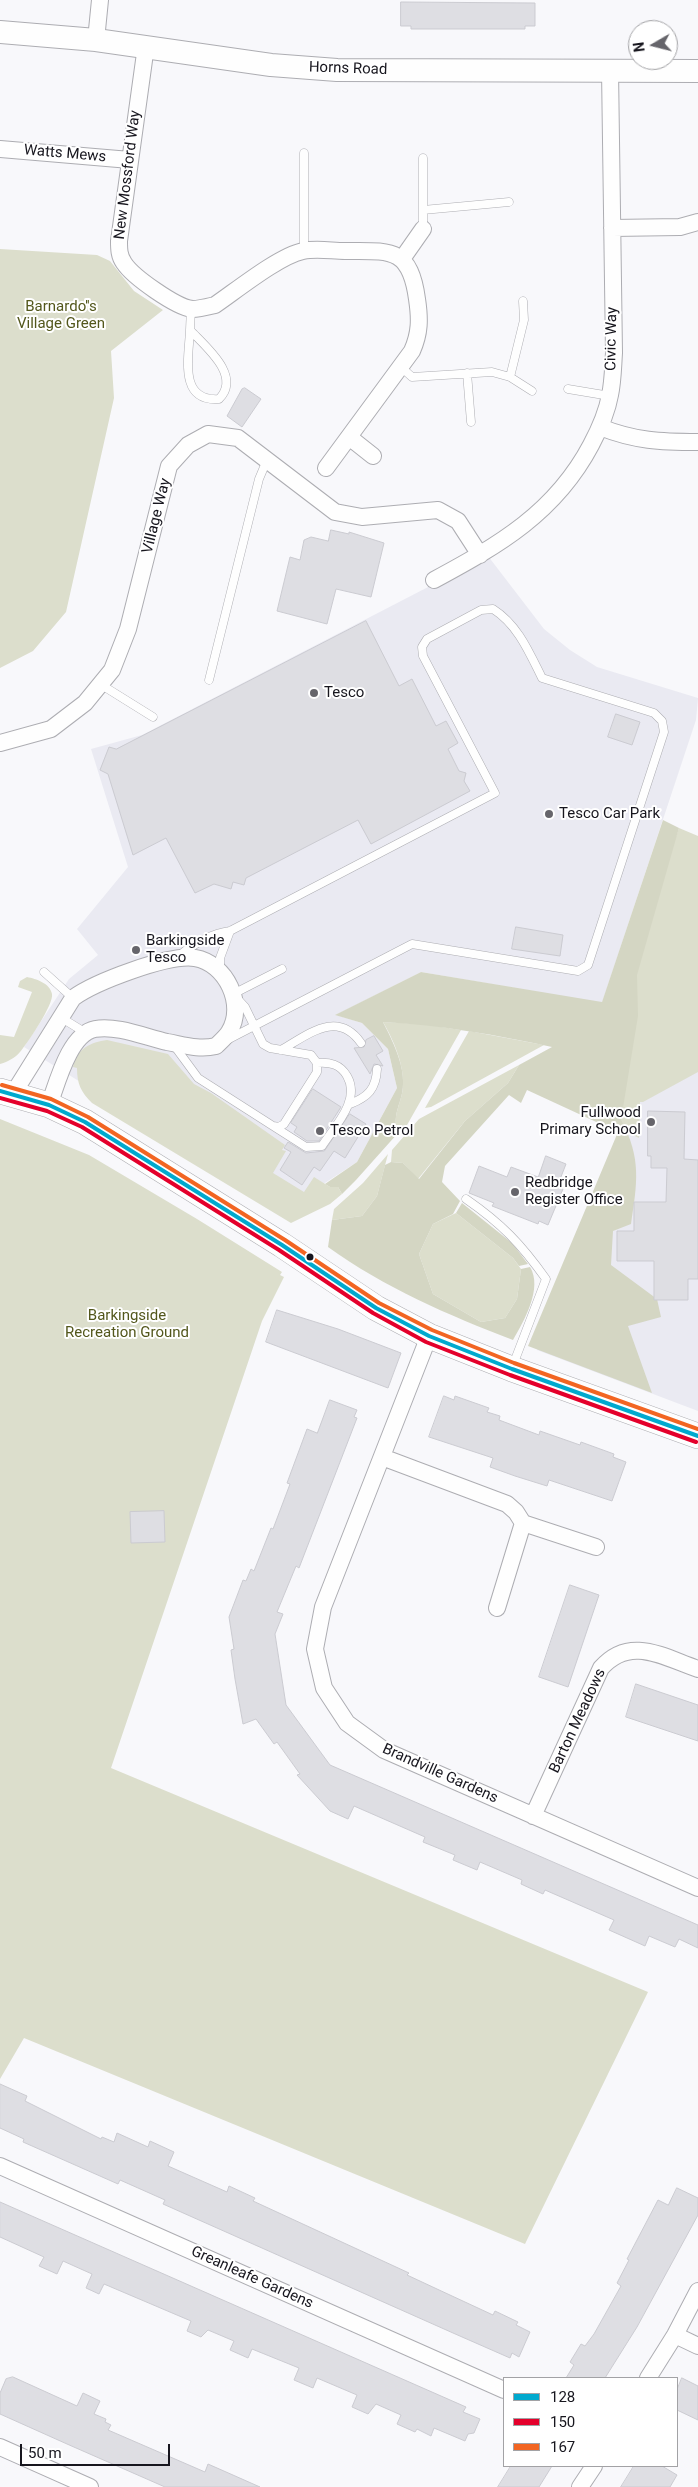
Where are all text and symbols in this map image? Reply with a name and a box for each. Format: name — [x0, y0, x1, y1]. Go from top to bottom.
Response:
north arrow — [628, 20, 678, 70]
text: N — [631, 41, 648, 53]
street label: Horns Road — [308, 59, 388, 79]
street label: New Mossford Way — [111, 109, 145, 241]
street label: Watts Mews — [23, 141, 107, 167]
park label: Barnardo''s Village Green — [17, 298, 105, 333]
street label: Civic Way — [602, 307, 622, 371]
street label: Village Way — [139, 476, 175, 556]
place label: Tesco — [324, 684, 364, 702]
marker: Tesco — [308, 687, 320, 699]
place label: Tesco Car Park — [559, 805, 660, 823]
marker: Tesco Car Park — [543, 808, 555, 820]
place label: Barkingside Tesco — [146, 932, 224, 967]
marker: Barkingside Tesco — [130, 944, 142, 956]
place label: Fullwood Primary School — [540, 1104, 641, 1139]
marker: Fullwood Primary School — [645, 1116, 657, 1128]
place label: Tesco Petrol — [330, 1122, 413, 1140]
marker: Tesco Petrol — [314, 1125, 326, 1137]
place label: Redbridge Register Office — [525, 1174, 623, 1209]
marker: Redbridge Register Office — [509, 1186, 521, 1198]
unlabelled marker — [305, 1252, 315, 1262]
park label: Barkingside Recreation Ground — [65, 1307, 189, 1342]
street label: Barton Meadows — [546, 1666, 610, 1776]
street label: Brandville Gardens — [379, 1740, 501, 1808]
street label: Greanleafe Gardens — [188, 2243, 316, 2313]
legend — [503, 2377, 678, 2467]
text: 128 — [550, 2388, 575, 2406]
text: 150 — [550, 2413, 575, 2431]
scale bar — [22, 2434, 172, 2466]
text: 167 — [550, 2438, 575, 2456]
text: 50 m — [28, 2444, 62, 2462]

